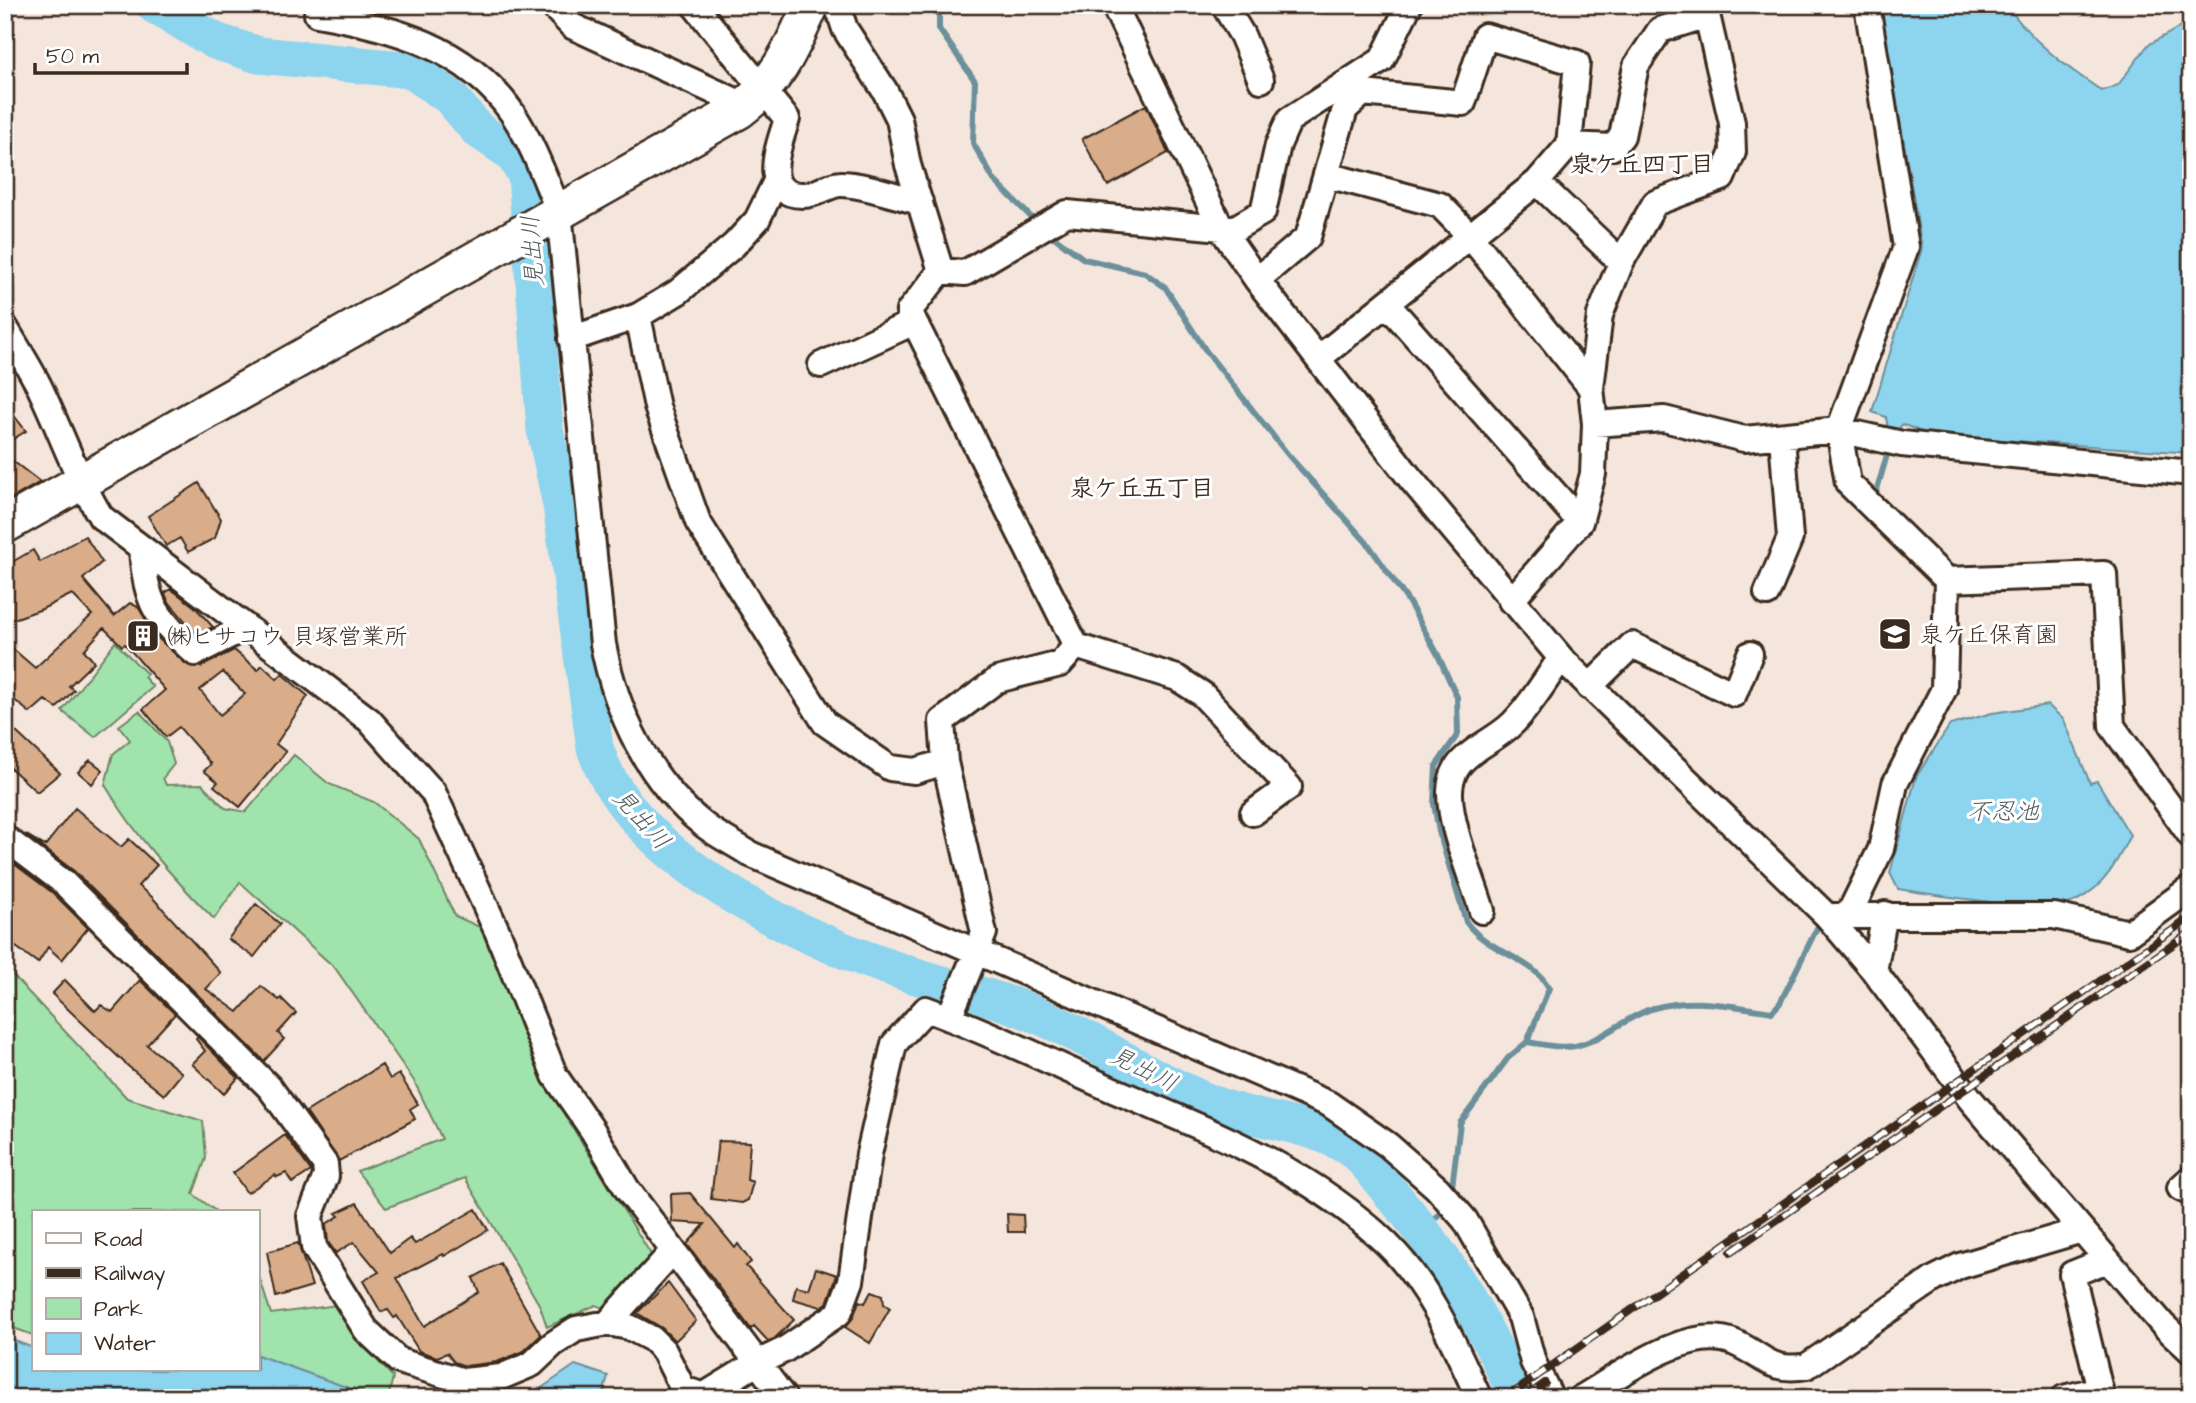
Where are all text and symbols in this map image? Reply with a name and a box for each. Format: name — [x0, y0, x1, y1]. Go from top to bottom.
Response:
scale bar — [35, 32, 187, 76]
text: 50 m — [46, 42, 100, 71]
district label: 泉ケ丘四丁目 — [1570, 148, 1714, 182]
water label: 見出川 — [514, 214, 552, 288]
district label: 泉ケ丘五丁目 — [1070, 472, 1214, 506]
school or university icon: 泉ケ丘保育園 — [1876, 615, 1914, 653]
building icon: ㈱ヒサコウ 貝塚営業所 — [124, 617, 162, 655]
place label: 泉ケ丘保育園 — [1920, 619, 2058, 651]
place label: ㈱ヒサコウ 貝塚営業所 — [168, 621, 407, 653]
water label: 見出川 — [605, 782, 678, 858]
water label: 不忍池 — [1967, 795, 2040, 829]
water label: 見出川 — [1104, 1038, 1183, 1101]
legend — [32, 1210, 259, 1372]
text: Road — [94, 1225, 142, 1254]
text: Railway — [94, 1259, 166, 1290]
text: Park — [94, 1295, 143, 1324]
text: Water — [94, 1329, 156, 1358]

